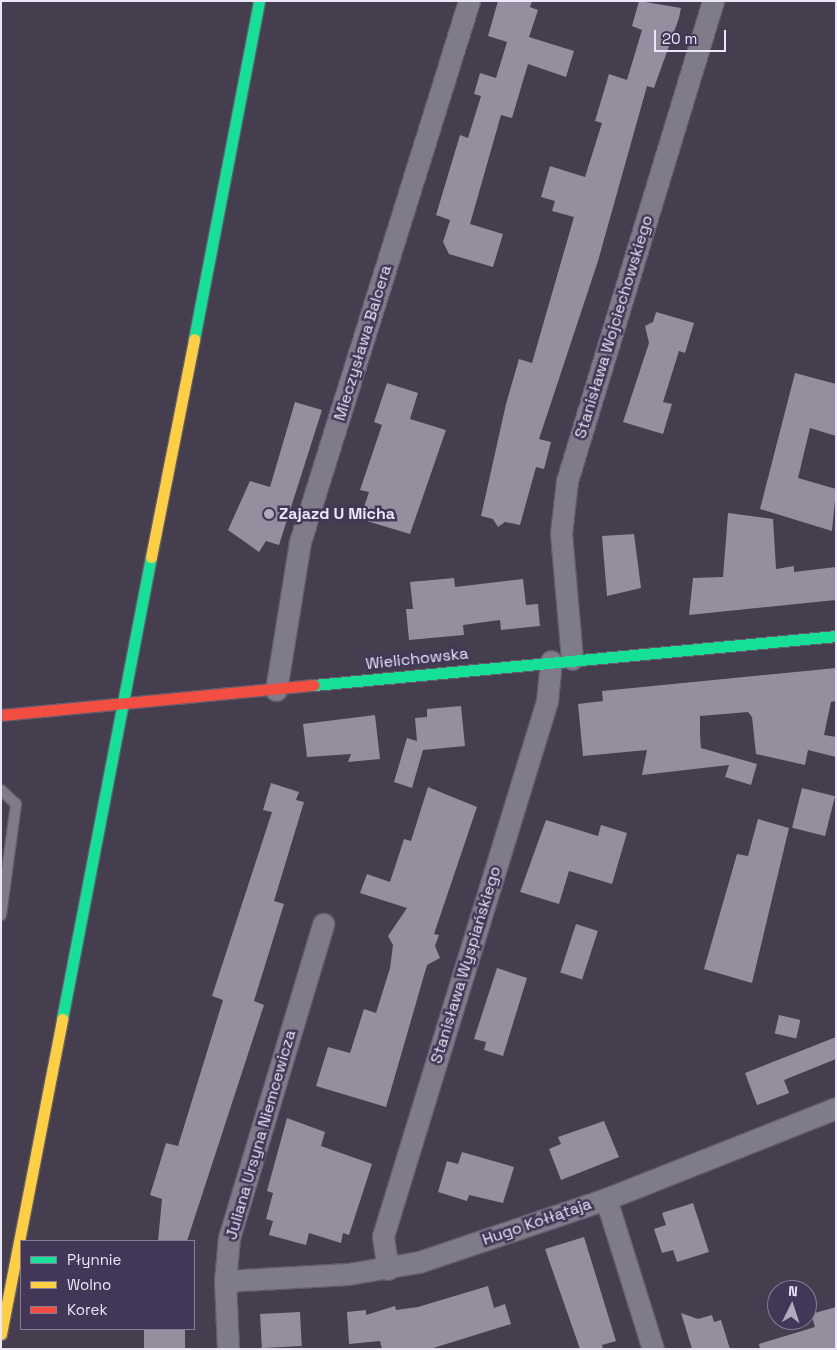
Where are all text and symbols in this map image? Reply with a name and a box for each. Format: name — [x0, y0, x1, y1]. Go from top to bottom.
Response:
scale bar — [657, 20, 730, 52]
text: 20 m — [662, 29, 697, 48]
street label: Stanisława Wojciechowskiego — [571, 213, 657, 441]
street label: Mieczysława Balcera — [330, 263, 396, 423]
place label: Zajazd U Micha — [279, 504, 395, 524]
marker: Zajazd U Micha — [263, 508, 275, 520]
street label: Wielichowska — [365, 644, 469, 674]
street label: Stanisława Wyspiańskiego — [427, 864, 505, 1066]
street label: Juliana Ursyna Niemcewicza — [222, 1028, 300, 1242]
street label: Hugo Kołłątaja — [480, 1194, 594, 1250]
legend — [20, 1240, 195, 1330]
text: Płynnie — [67, 1250, 121, 1269]
text: Wolno — [67, 1275, 111, 1294]
north arrow — [767, 1280, 817, 1330]
text: N — [788, 1282, 798, 1300]
text: Korek — [67, 1300, 107, 1319]

